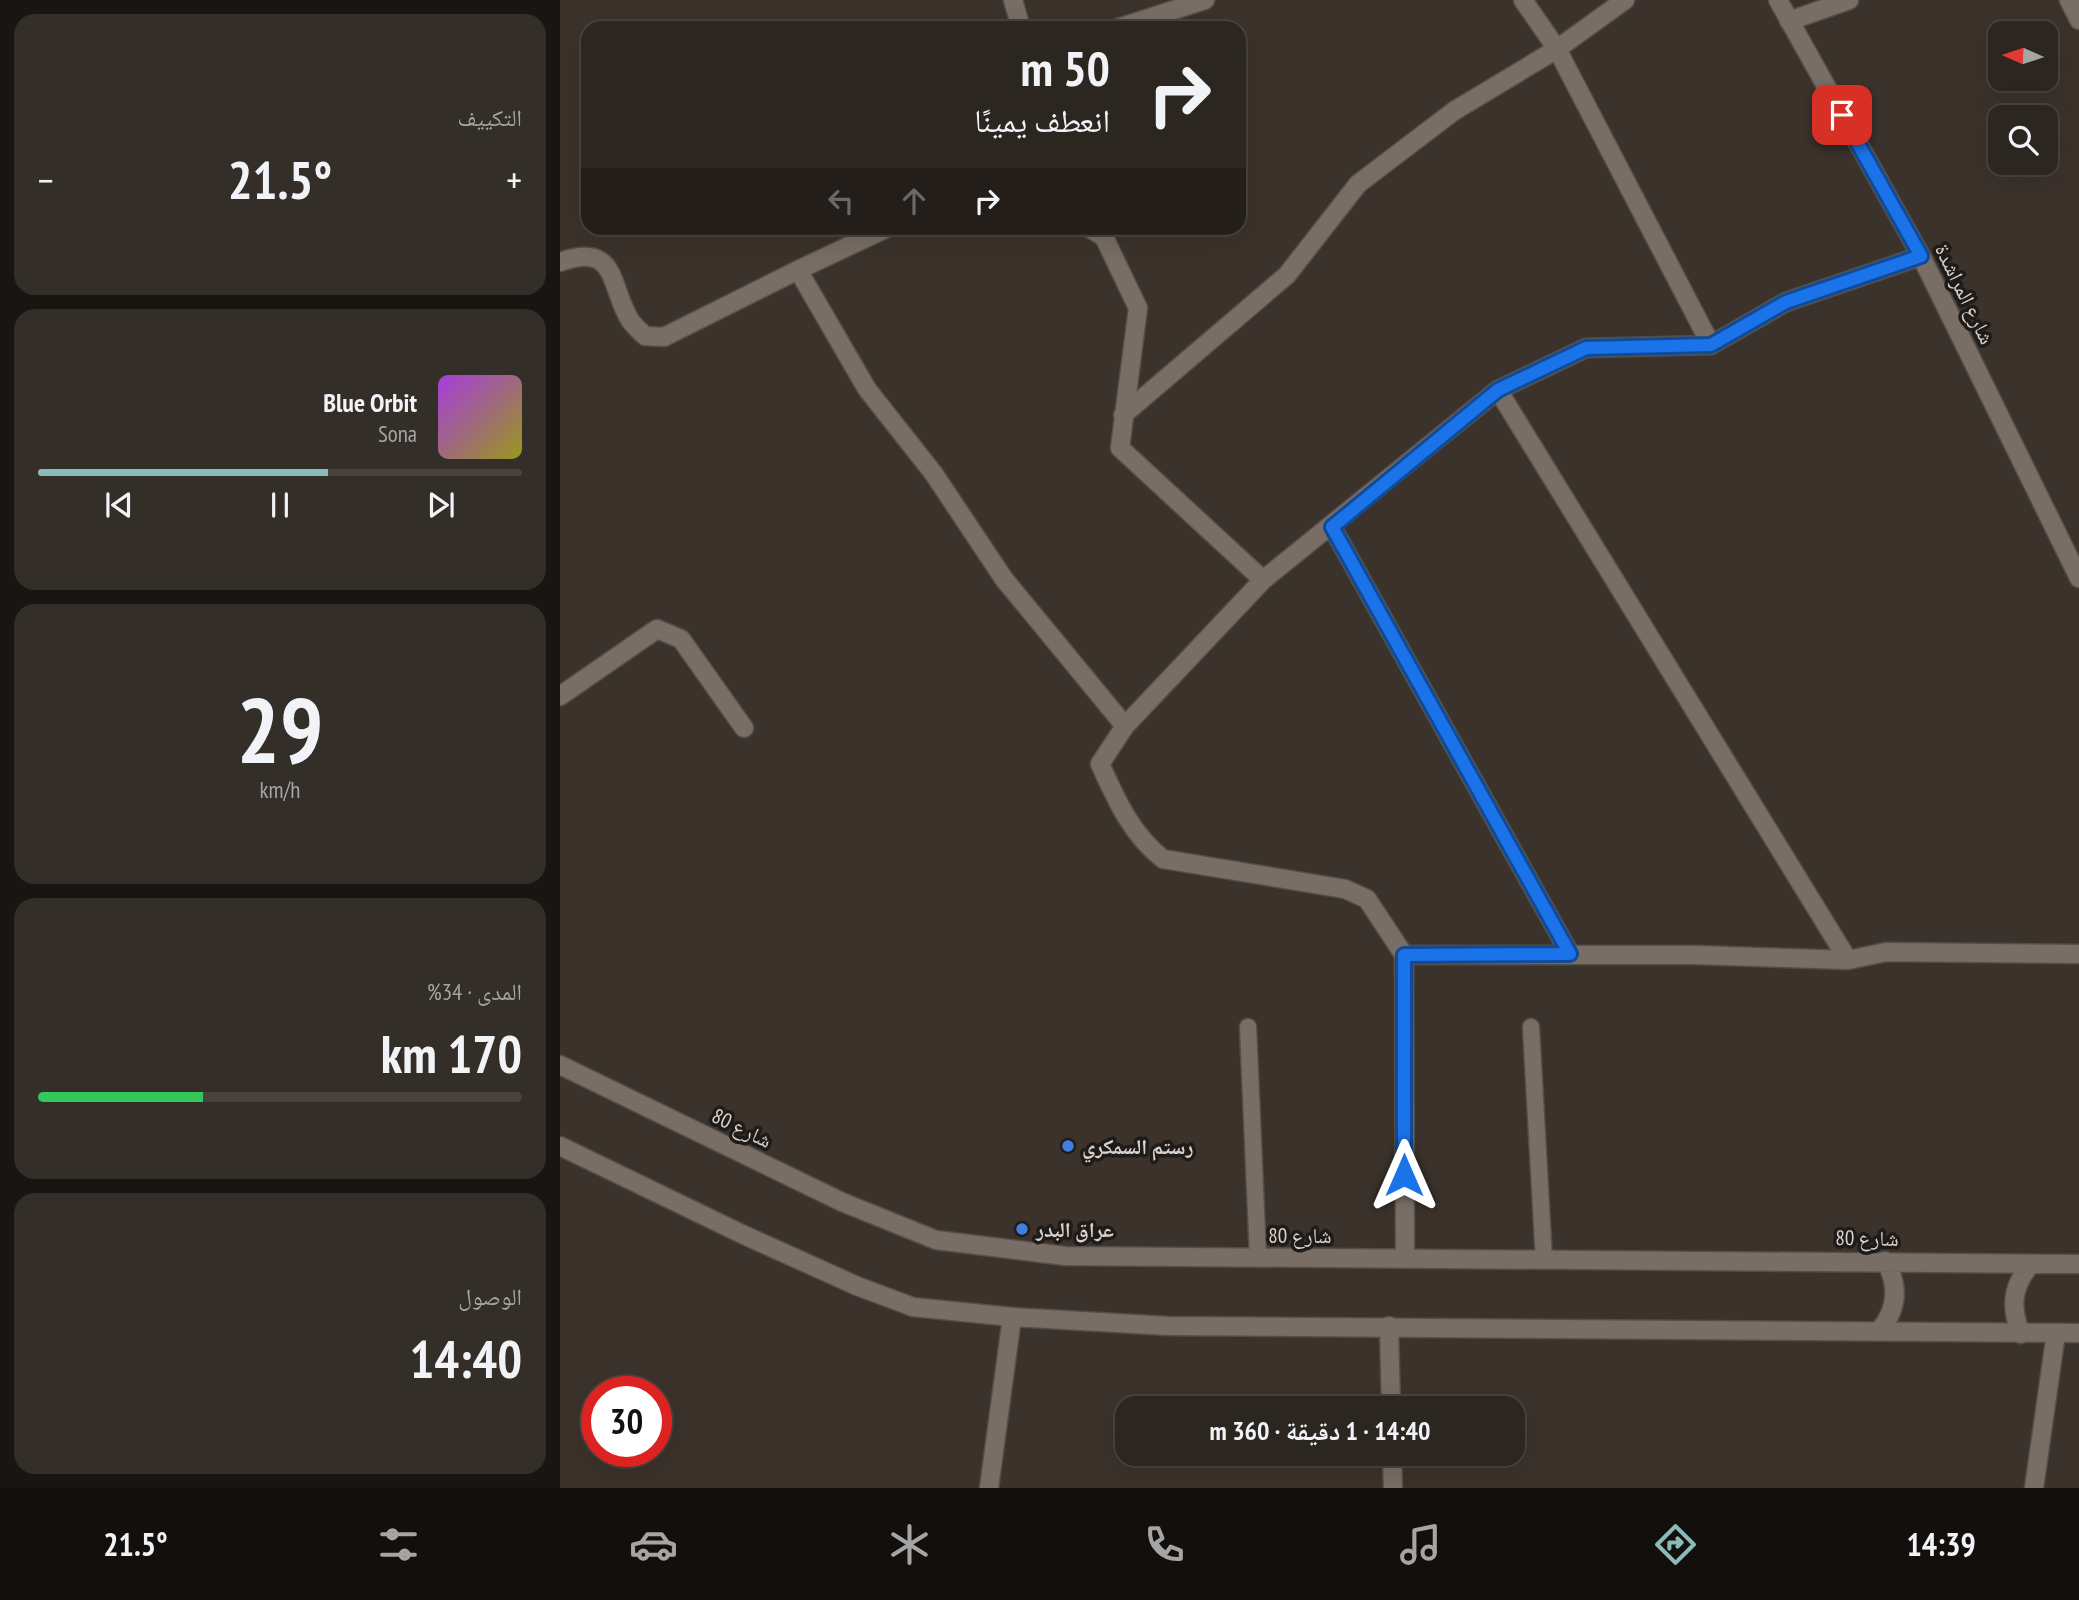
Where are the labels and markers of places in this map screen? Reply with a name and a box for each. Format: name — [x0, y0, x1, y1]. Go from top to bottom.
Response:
pin — [1812, 85, 1872, 145]
place label: رستم السمكري — [1082, 1133, 1194, 1163]
marker: رستم السمكري — [1060, 1138, 1076, 1154]
place label: عراق البدر — [1035, 1216, 1114, 1243]
marker: عراق البدر — [1014, 1221, 1030, 1237]

